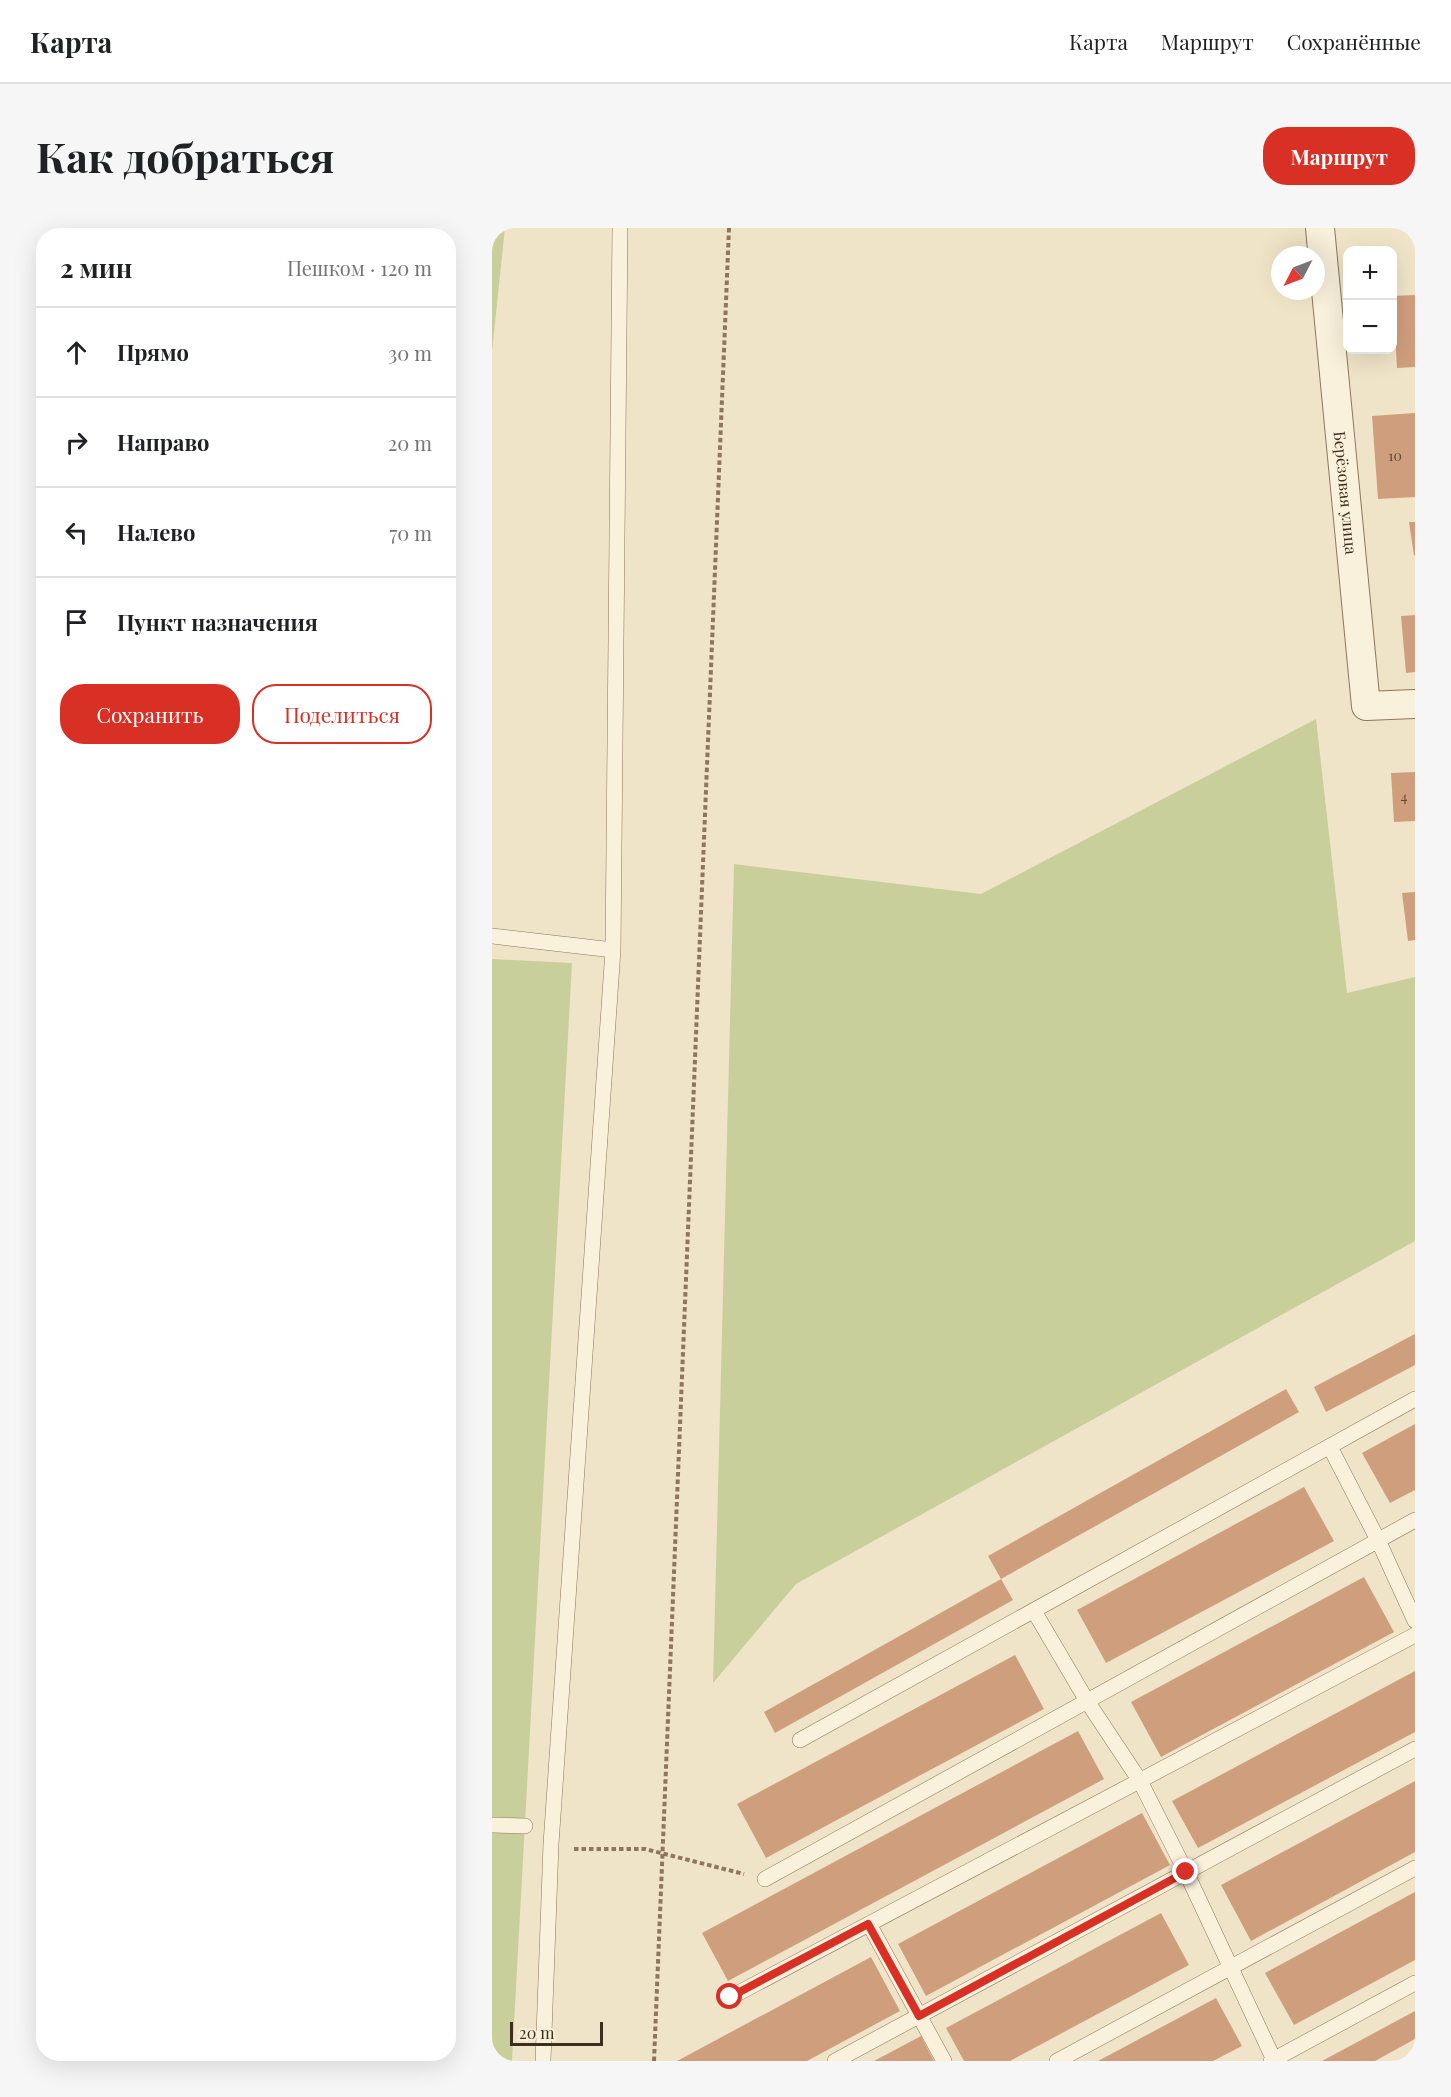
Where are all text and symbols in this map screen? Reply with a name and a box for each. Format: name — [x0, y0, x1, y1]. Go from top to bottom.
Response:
text: Карта — [30, 23, 112, 60]
text: Карта — [1069, 27, 1128, 55]
text: Маршрут — [1161, 27, 1254, 55]
text: Сохранённые — [1287, 27, 1421, 55]
button: Маршрут — [1263, 127, 1415, 185]
text: Как добраться — [36, 128, 335, 184]
north arrow — [1271, 246, 1325, 300]
map controls — [1343, 246, 1397, 354]
button: + — [1343, 246, 1397, 300]
text: 2 мин — [60, 250, 132, 285]
text: Пешком · 120 m — [287, 254, 432, 281]
button: − — [1343, 300, 1397, 354]
icon: ahead — [60, 336, 93, 369]
text: Прямо — [117, 337, 189, 367]
text: 30 m — [388, 339, 432, 366]
icon: right — [60, 426, 93, 459]
text: Направо — [117, 427, 210, 457]
text: 20 m — [388, 429, 432, 456]
street label: Берёзовая улица — [1330, 430, 1362, 555]
house number: 10 — [1388, 446, 1402, 465]
icon: left — [60, 516, 93, 549]
text: Налево — [117, 517, 195, 547]
text: 70 m — [389, 519, 432, 546]
icon: arrive — [60, 606, 93, 639]
text: Пункт назначения — [117, 607, 318, 637]
button: Сохранить — [60, 684, 240, 744]
button: Поделиться — [252, 684, 432, 744]
house number: 4 — [1401, 787, 1408, 806]
route end — [1172, 1858, 1198, 1884]
route start — [716, 1983, 742, 2009]
scale bar — [510, 2019, 603, 2046]
text: 20 m — [519, 2022, 554, 2043]

